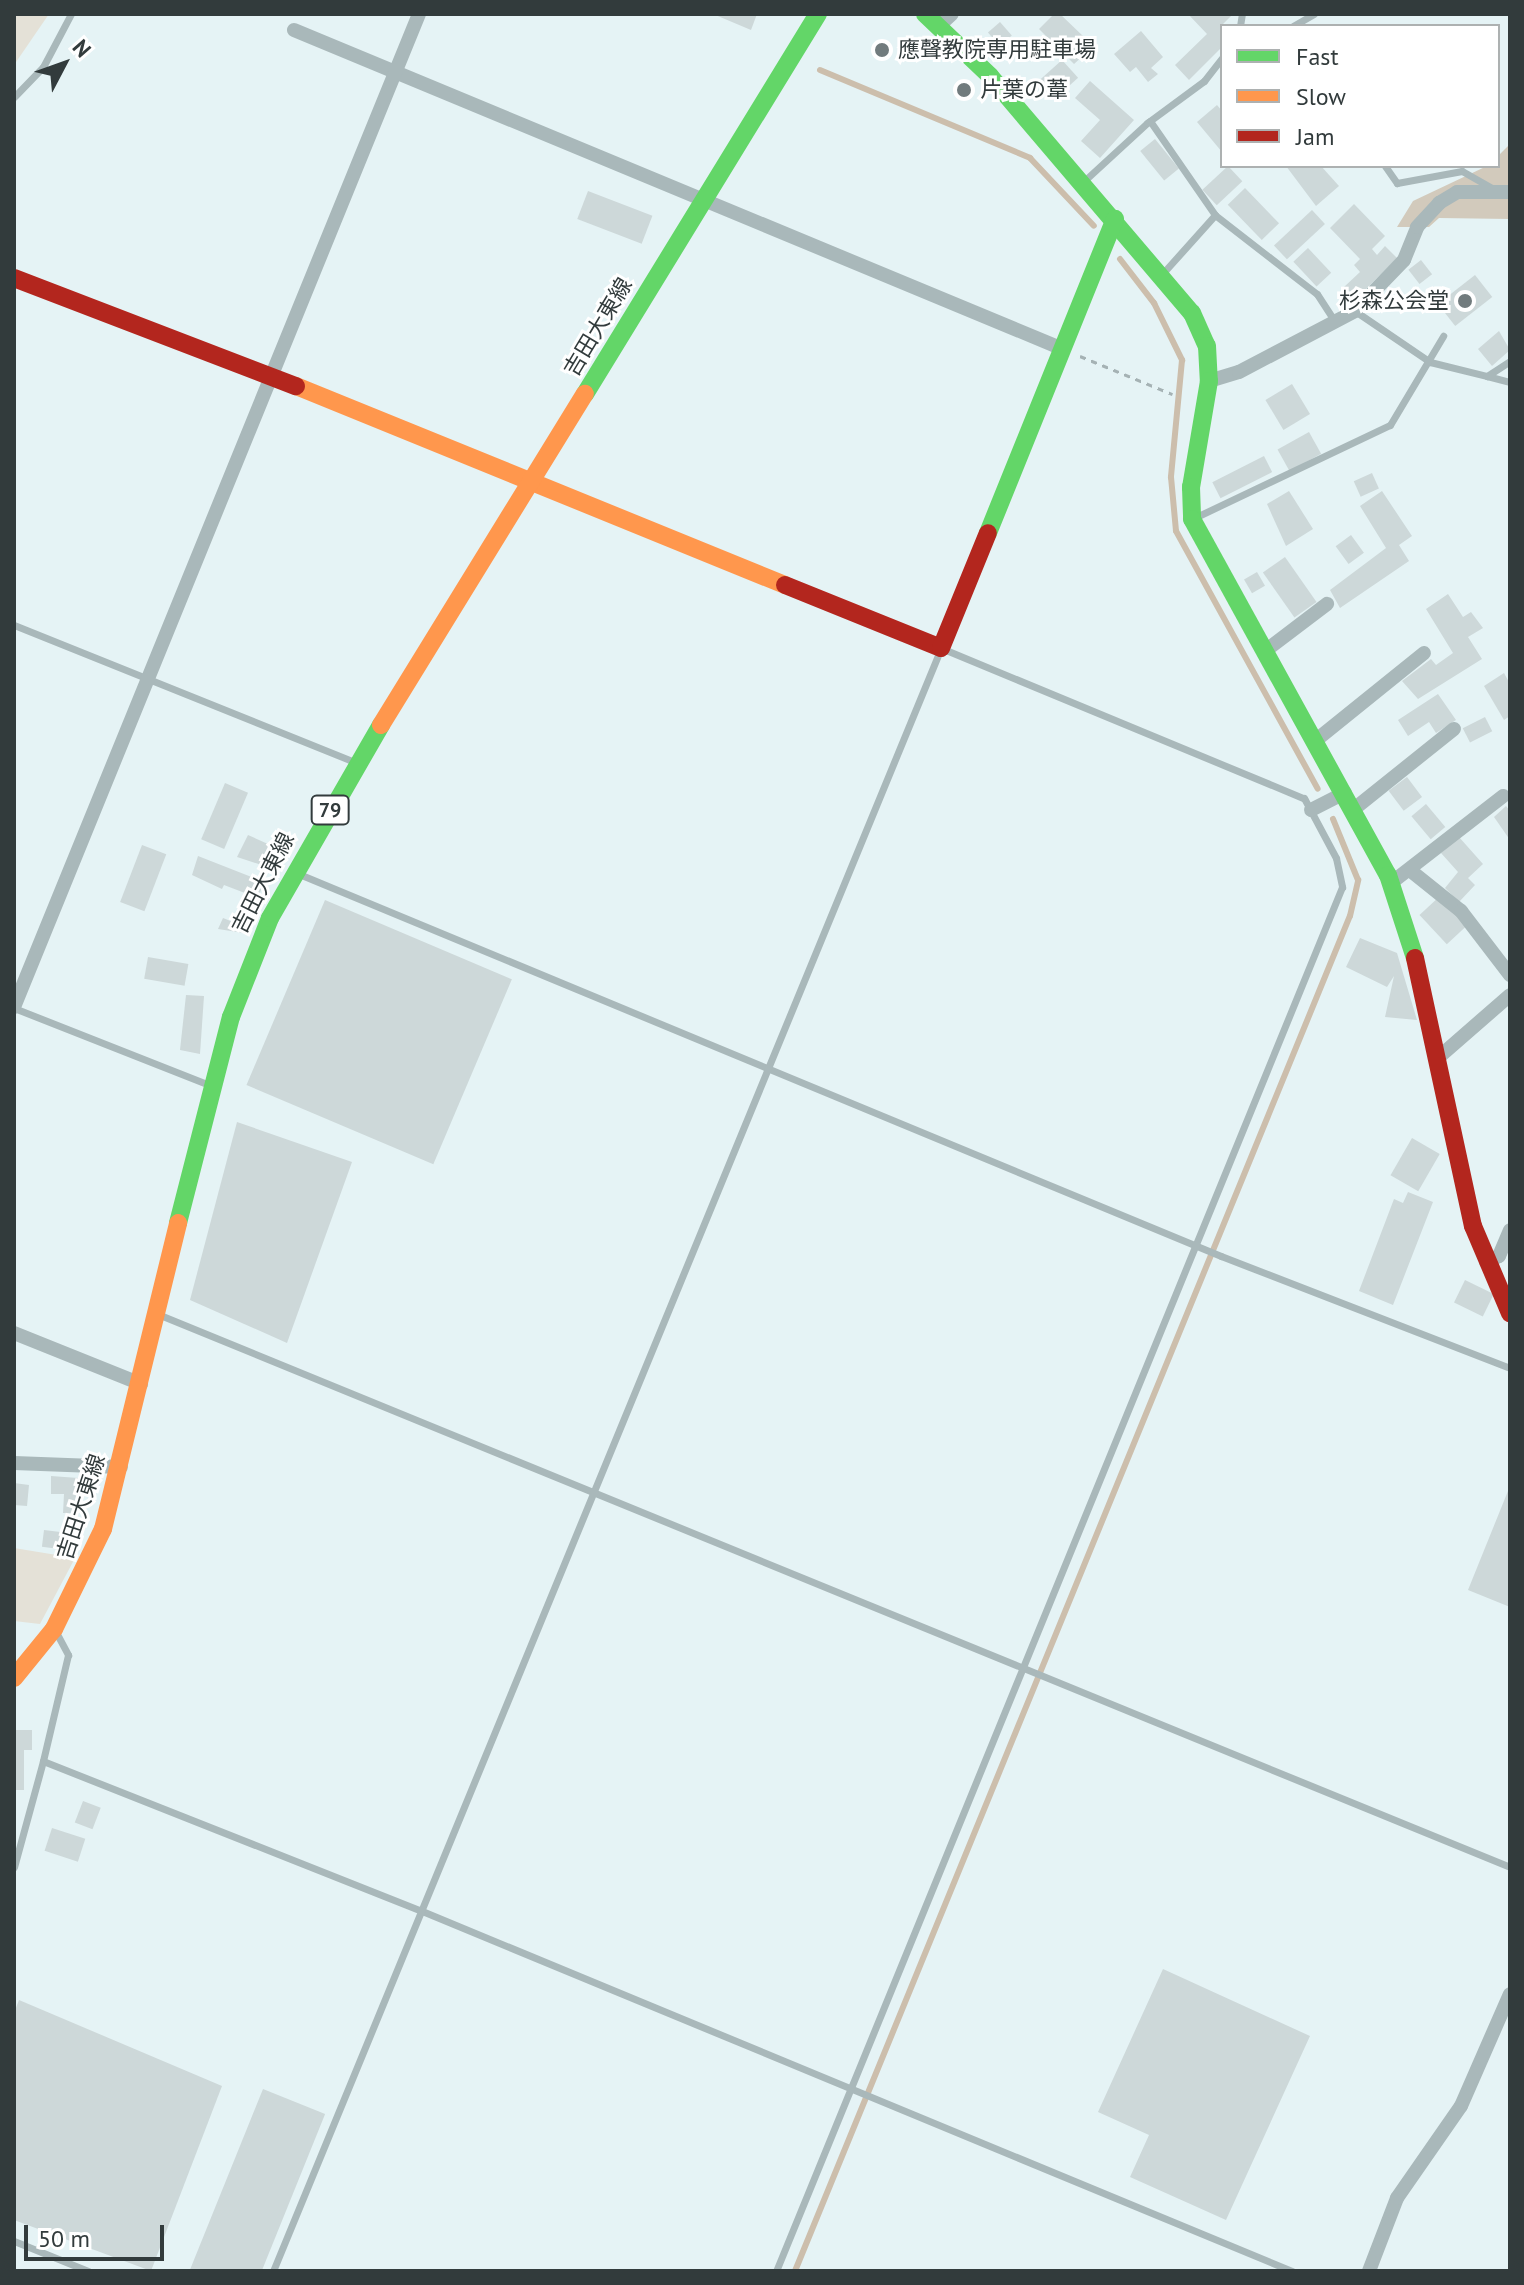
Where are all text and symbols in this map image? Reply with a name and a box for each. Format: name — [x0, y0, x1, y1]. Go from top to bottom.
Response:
north arrow — [24, 24, 104, 104]
legend — [1220, 24, 1500, 168]
text: N — [67, 34, 97, 63]
place label: 應聲教院専用駐車場 — [898, 37, 1096, 63]
marker: 應聲教院専用駐車場 — [873, 41, 891, 59]
text: Fast — [1296, 41, 1339, 72]
place label: 片葉の葦 — [980, 77, 1068, 103]
marker: 片葉の葦 — [955, 81, 973, 99]
text: Slow — [1296, 81, 1346, 112]
text: Jam — [1296, 121, 1334, 152]
street label: 吉田大東線 — [558, 273, 638, 381]
place label: 杉森公会堂 — [1339, 288, 1449, 314]
marker: 杉森公会堂 — [1456, 292, 1474, 310]
road number: 79 — [310, 794, 350, 826]
street label: 吉田大東線 — [226, 828, 300, 938]
street label: 吉田大東線 — [51, 1451, 111, 1563]
scale bar — [28, 2209, 168, 2259]
text: 50 m — [38, 2223, 90, 2254]

